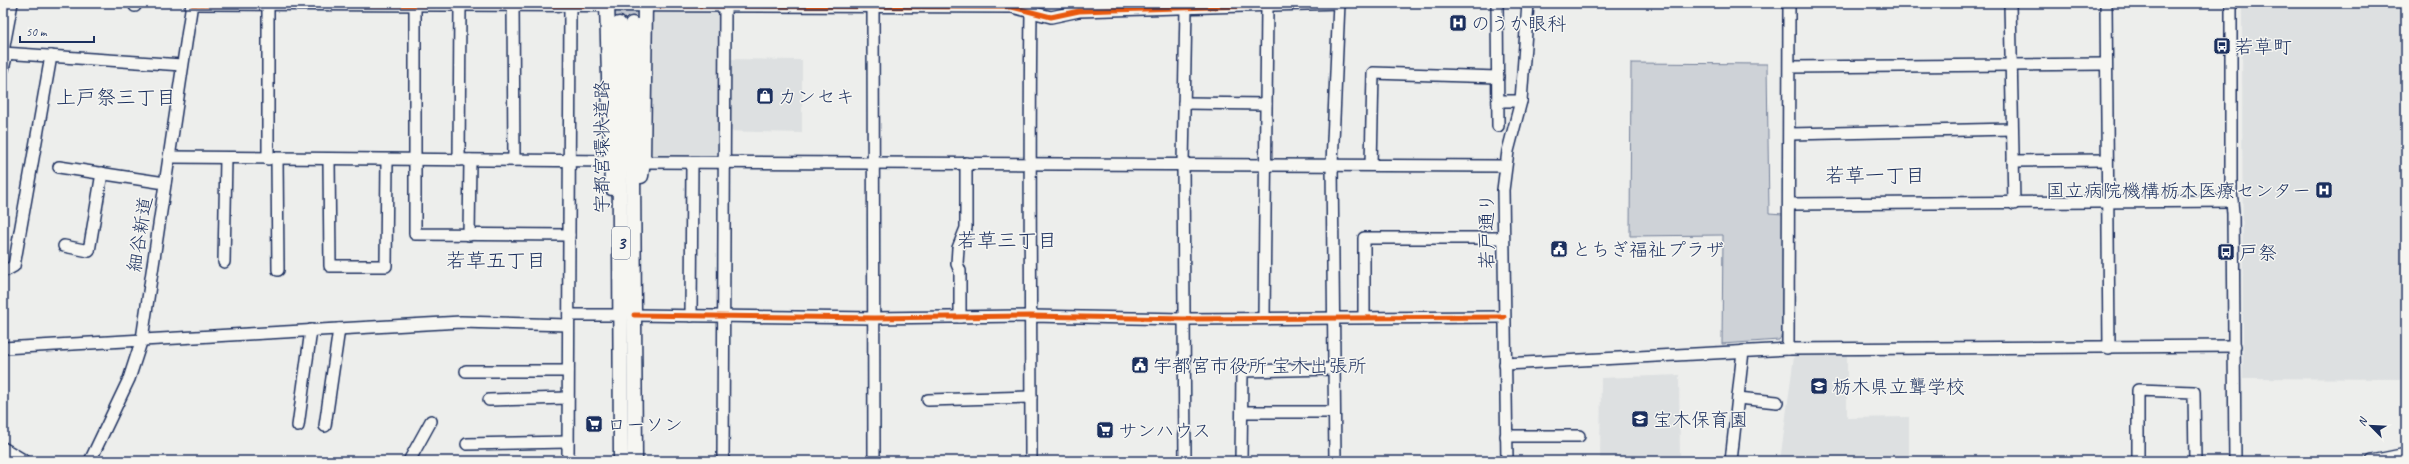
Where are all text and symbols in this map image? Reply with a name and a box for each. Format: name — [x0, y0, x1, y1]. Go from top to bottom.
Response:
place label: のうか眼科 — [1471, 12, 1566, 36]
hospital icon: のうか眼科 — [1448, 13, 1468, 33]
scale bar — [20, 18, 94, 44]
text: 50 m — [26, 24, 48, 40]
place label: 若草町 — [2235, 35, 2292, 59]
bus stop icon: 若草町 — [2212, 36, 2232, 56]
street label: 宇都宮環状道路 — [590, 80, 614, 214]
district label: 上戸祭三丁目 — [56, 85, 176, 110]
place label: カンセキ — [778, 85, 854, 109]
shop icon: カンセキ — [755, 86, 775, 106]
district label: 若草一丁目 — [1825, 163, 1925, 188]
place label: 国立病院機構栃木医療センター — [2046, 179, 2311, 203]
hospital icon: 国立病院機構栃木医療センター — [2314, 180, 2334, 200]
street label: 若戸通り — [1475, 193, 1499, 269]
street label: 細谷新道 — [122, 195, 158, 274]
road number: 3 — [612, 227, 630, 259]
district label: 若草三丁目 — [957, 228, 1057, 253]
place label: とちぎ福祉プラザ — [1572, 238, 1724, 262]
public building icon: とちぎ福祉プラザ — [1549, 239, 1569, 259]
place label: 戸祭 — [2239, 241, 2277, 265]
bus stop icon: 戸祭 — [2216, 242, 2236, 262]
district label: 若草五丁目 — [446, 248, 546, 273]
place label: 宇都宮市役所 宝木出張所 — [1153, 354, 1367, 378]
public building icon: 宇都宮市役所 宝木出張所 — [1130, 355, 1150, 375]
place label: 栃木県立聾学校 — [1832, 375, 1965, 399]
school or university icon: 栃木県立聾学校 — [1809, 376, 1829, 396]
north arrow — [2351, 406, 2391, 446]
place label: 宝木保育園 — [1653, 408, 1748, 432]
school or university icon: 宝木保育園 — [1630, 409, 1650, 429]
place label: ローソン — [607, 413, 683, 437]
supermarket icon: ローソン — [584, 414, 604, 434]
text: N — [2354, 414, 2371, 428]
place label: サンハウス — [1118, 419, 1211, 443]
supermarket icon: サンハウス — [1095, 420, 1115, 440]

